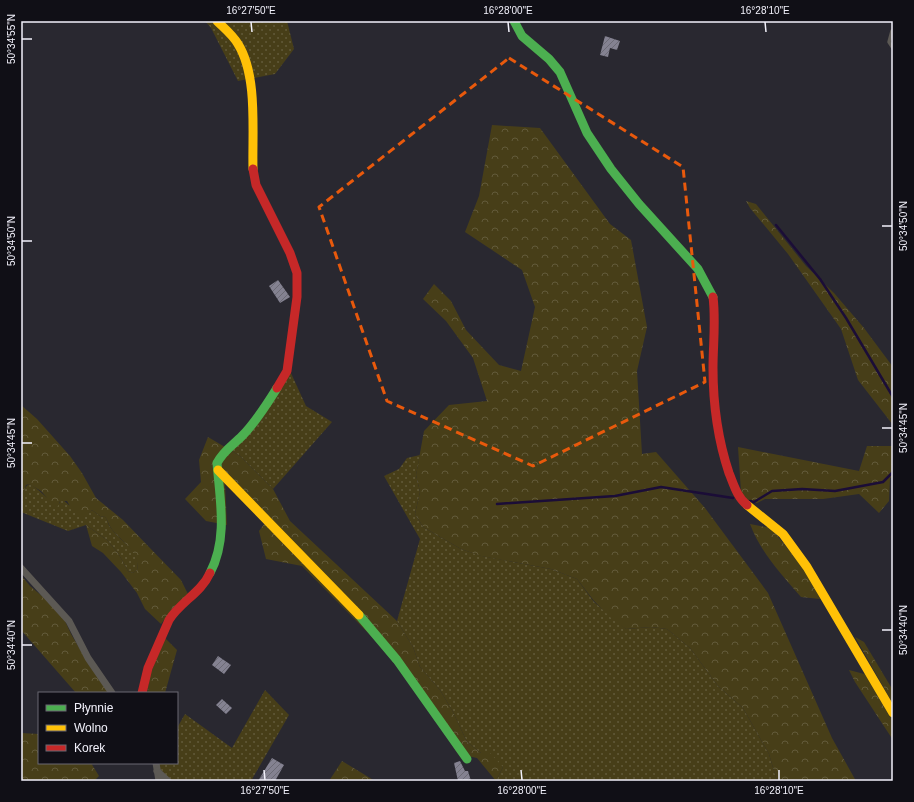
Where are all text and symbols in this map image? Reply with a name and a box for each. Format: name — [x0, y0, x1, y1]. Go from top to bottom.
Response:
text: 16°27'50"E — [226, 5, 276, 16]
text: 16°28'00"E — [483, 5, 533, 16]
text: 16°28'10"E — [740, 5, 790, 16]
text: 50°34'55"N — [6, 14, 17, 64]
text: 50°34'50"N — [898, 201, 909, 251]
text: 50°34'50"N — [6, 216, 17, 266]
text: 50°34'45"N — [898, 403, 909, 453]
text: 50°34'45"N — [6, 418, 17, 468]
text: 50°34'40"N — [898, 605, 909, 655]
text: 50°34'40"N — [6, 620, 17, 670]
legend — [38, 692, 178, 764]
text: Płynnie — [74, 701, 114, 715]
text: Wolno — [74, 721, 108, 735]
text: Korek — [74, 741, 106, 755]
text: 16°27'50"E — [240, 785, 290, 796]
text: 16°28'00"E — [497, 785, 547, 796]
text: 16°28'10"E — [754, 785, 804, 796]

